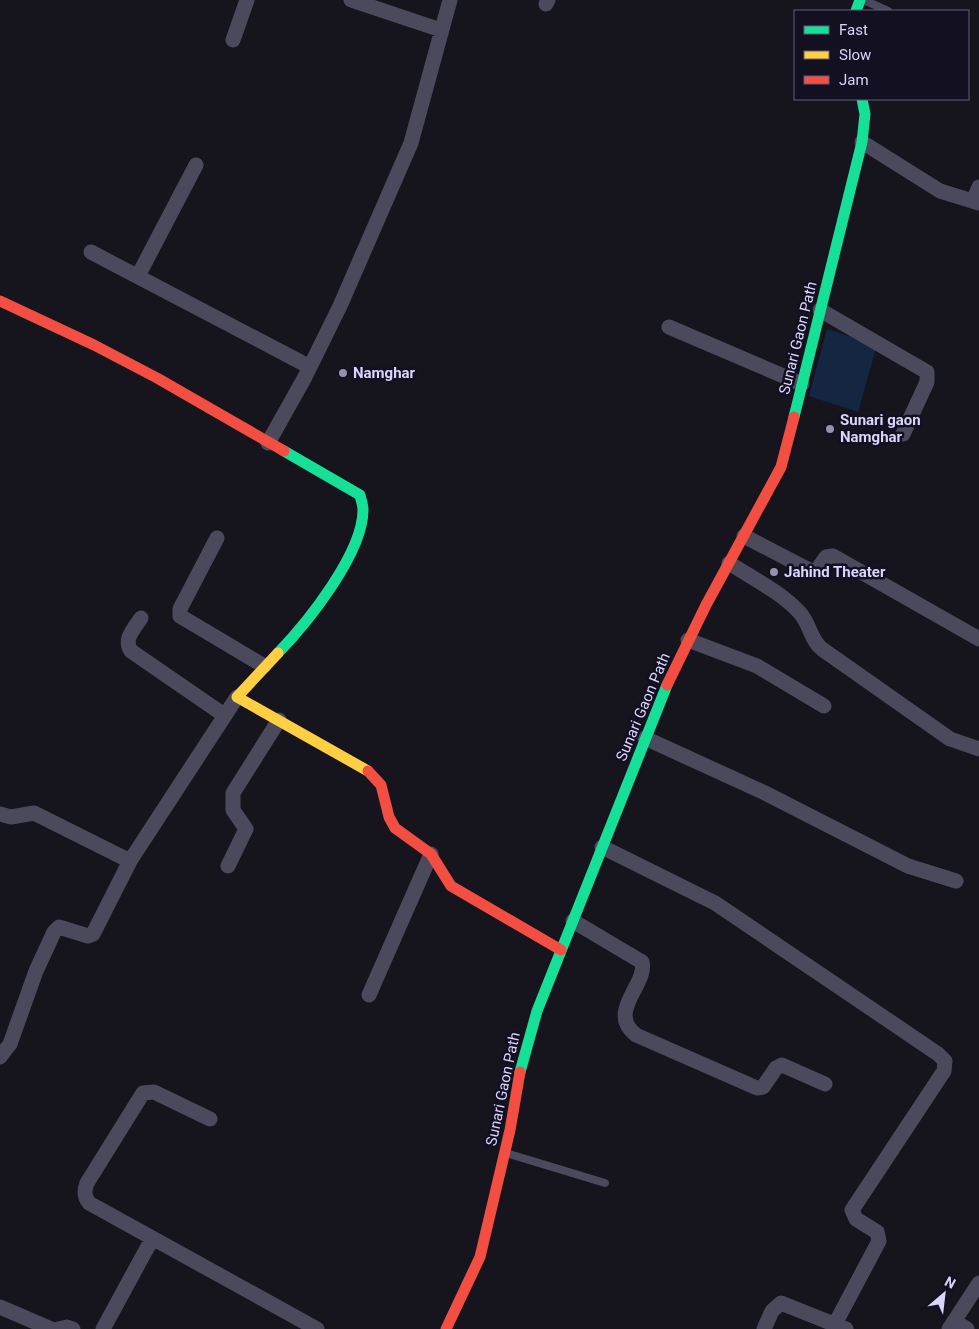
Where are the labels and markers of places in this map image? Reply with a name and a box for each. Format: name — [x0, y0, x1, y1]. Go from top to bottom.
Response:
place label: Namghar — [353, 364, 416, 382]
marker: Namghar — [337, 367, 349, 379]
place label: Sunari gaon Namghar — [840, 411, 921, 446]
marker: Sunari gaon Namghar — [824, 423, 836, 435]
place label: Jahind Theater — [784, 563, 886, 581]
marker: Jahind Theater — [768, 566, 780, 578]

